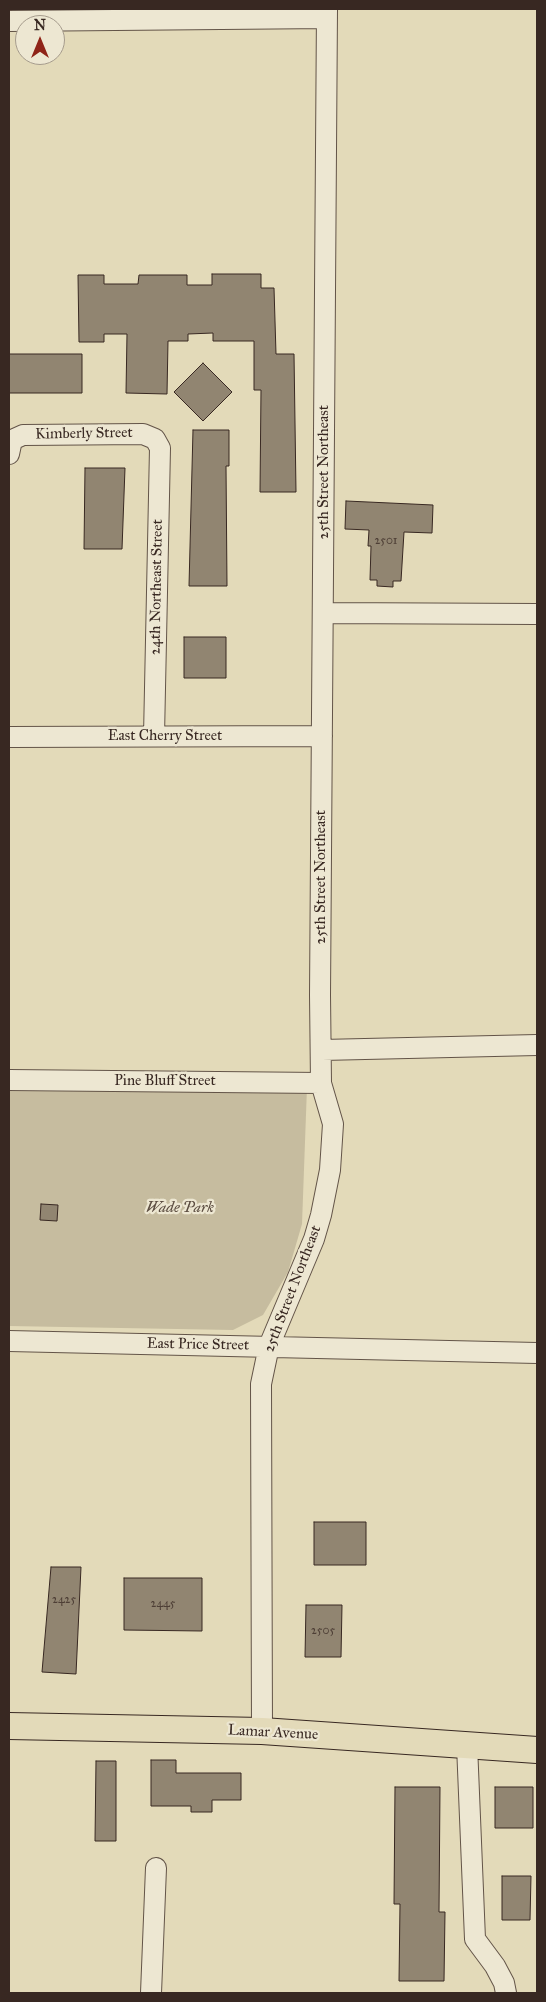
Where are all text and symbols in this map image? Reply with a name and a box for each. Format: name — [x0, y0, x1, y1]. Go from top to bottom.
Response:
north arrow — [15, 15, 65, 65]
text: N — [34, 17, 46, 34]
street label: 25th Street Northeast — [315, 405, 333, 539]
street label: Kimberly Street — [35, 424, 133, 444]
street label: 24th Northeast Street — [147, 519, 167, 655]
house number: 2501 — [374, 534, 398, 548]
street label: East Cherry Street — [108, 727, 222, 745]
street label: 25th Street Northeast — [312, 810, 330, 944]
street label: Pine Bluff Street — [114, 1072, 216, 1090]
park label: Wade Park — [146, 1199, 214, 1217]
street label: 25th Street Northeast — [261, 1223, 325, 1355]
street label: East Price Street — [147, 1335, 249, 1355]
house number: 2425 — [52, 1593, 76, 1607]
house number: 2445 — [151, 1597, 175, 1611]
house number: 2505 — [311, 1624, 335, 1638]
street label: Lamar Avenue — [227, 1722, 319, 1744]

